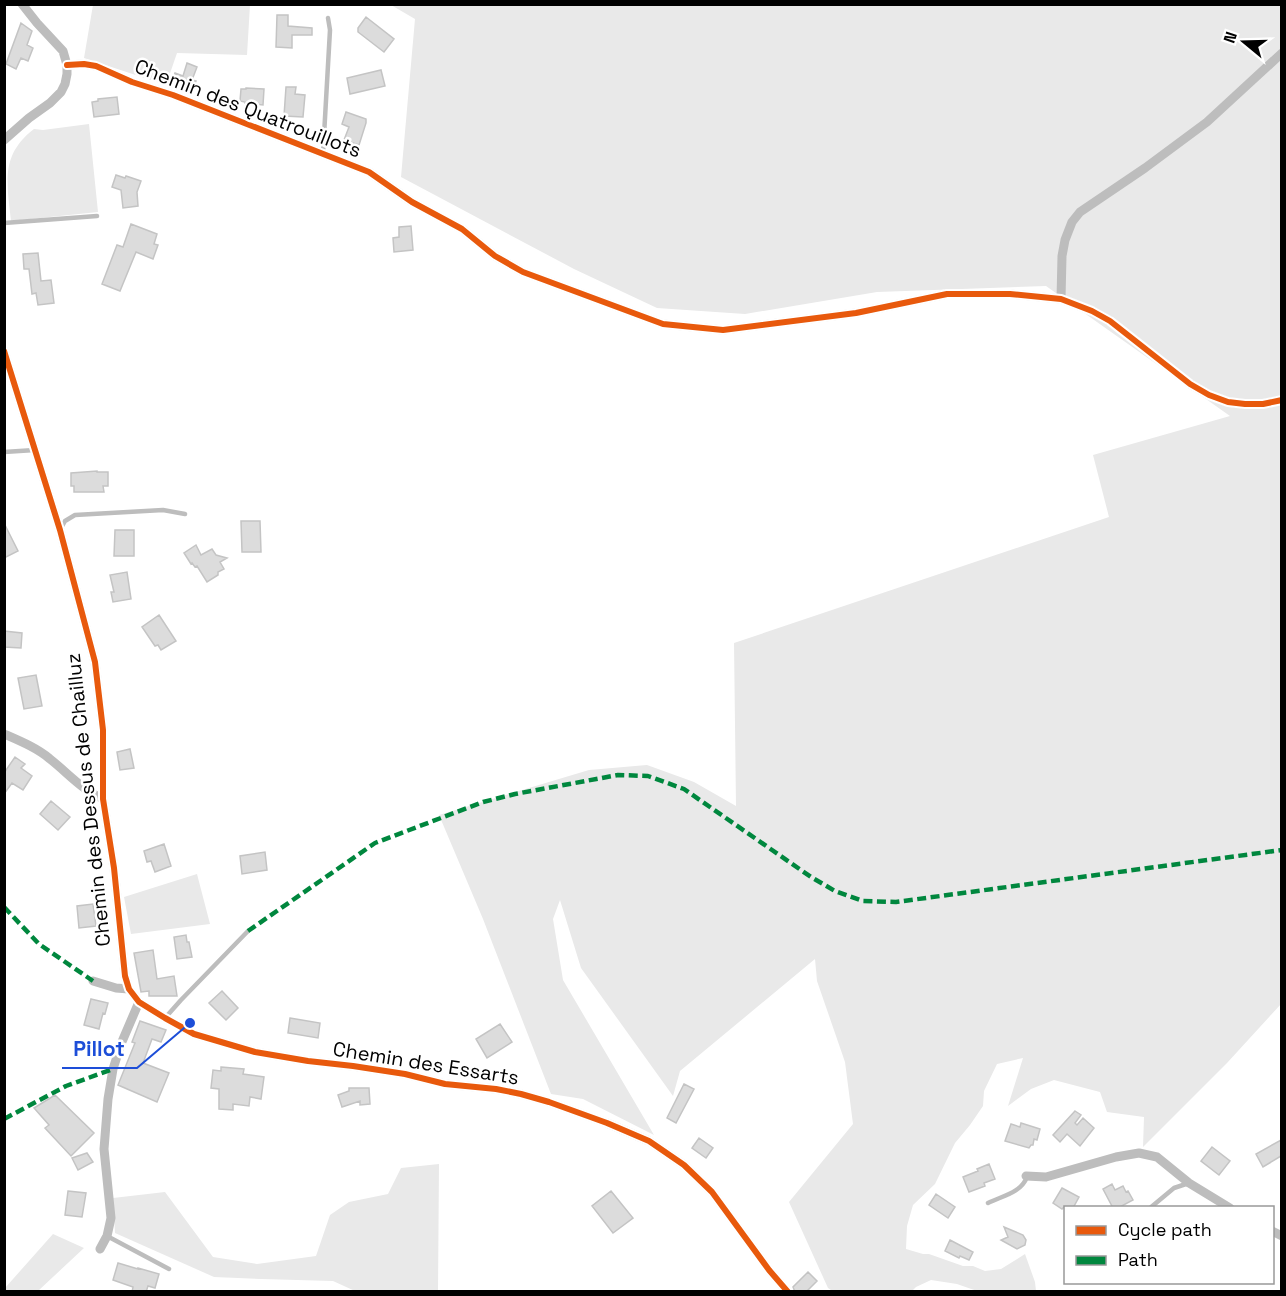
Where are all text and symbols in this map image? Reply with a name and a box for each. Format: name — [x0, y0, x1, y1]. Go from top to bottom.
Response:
north arrow — [1214, 12, 1274, 72]
text: N — [1219, 29, 1242, 46]
street label: Chemin des Quatrouillots — [131, 53, 365, 163]
street label: Chemin des Dessus de Chailluz — [60, 652, 116, 948]
callout: Pillot — [62, 1029, 137, 1068]
text: Pillot — [73, 1035, 125, 1062]
street label: Chemin des Essarts — [331, 1035, 521, 1091]
legend — [1064, 1206, 1274, 1284]
text: Cycle path — [1118, 1218, 1212, 1241]
text: Path — [1118, 1248, 1158, 1271]

